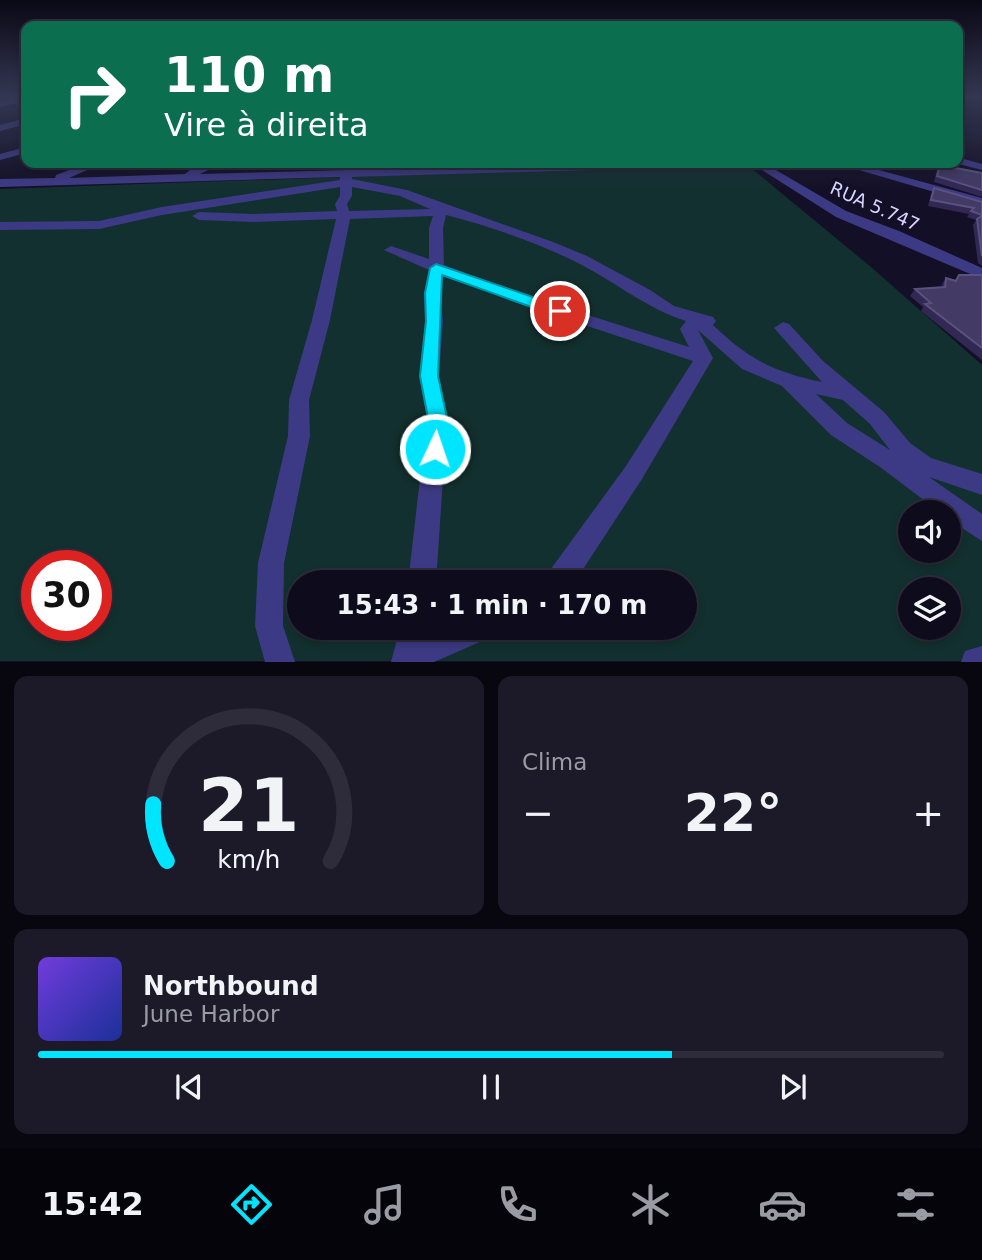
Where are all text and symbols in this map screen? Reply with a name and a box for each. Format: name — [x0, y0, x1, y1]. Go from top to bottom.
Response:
text: 110 m — [164, 47, 334, 104]
icon: right — [49, 49, 140, 140]
text: Vire à direita — [164, 106, 369, 144]
street label: RUA 5.747 — [827, 177, 923, 235]
pin — [530, 281, 590, 341]
icon: arrive — [541, 292, 579, 330]
position arrow — [398, 412, 472, 486]
map controls — [898, 500, 961, 640]
button: sound — [898, 500, 961, 563]
speed limit sign: 30 — [21, 550, 112, 641]
button: layers — [898, 577, 961, 640]
text: 15:43 · 1 min · 170 m — [337, 590, 647, 620]
text: Clima — [522, 749, 587, 775]
text: 21 — [198, 764, 300, 849]
text: 22° — [684, 783, 782, 843]
text: − — [522, 791, 554, 835]
text: + — [912, 791, 944, 835]
text: km/h — [217, 845, 281, 874]
text: Northbound — [143, 971, 319, 1001]
text: June Harbor — [143, 1001, 279, 1027]
icon: previous — [170, 1068, 208, 1106]
icon: pause — [472, 1068, 510, 1106]
icon: next — [774, 1068, 812, 1106]
icon: directions — [227, 1180, 276, 1229]
icon: music — [360, 1180, 409, 1229]
icon: phone — [493, 1180, 542, 1229]
icon: climate — [626, 1180, 675, 1229]
icon: car — [758, 1180, 807, 1229]
icon: filters — [891, 1180, 940, 1229]
text: 15:42 — [42, 1185, 144, 1223]

